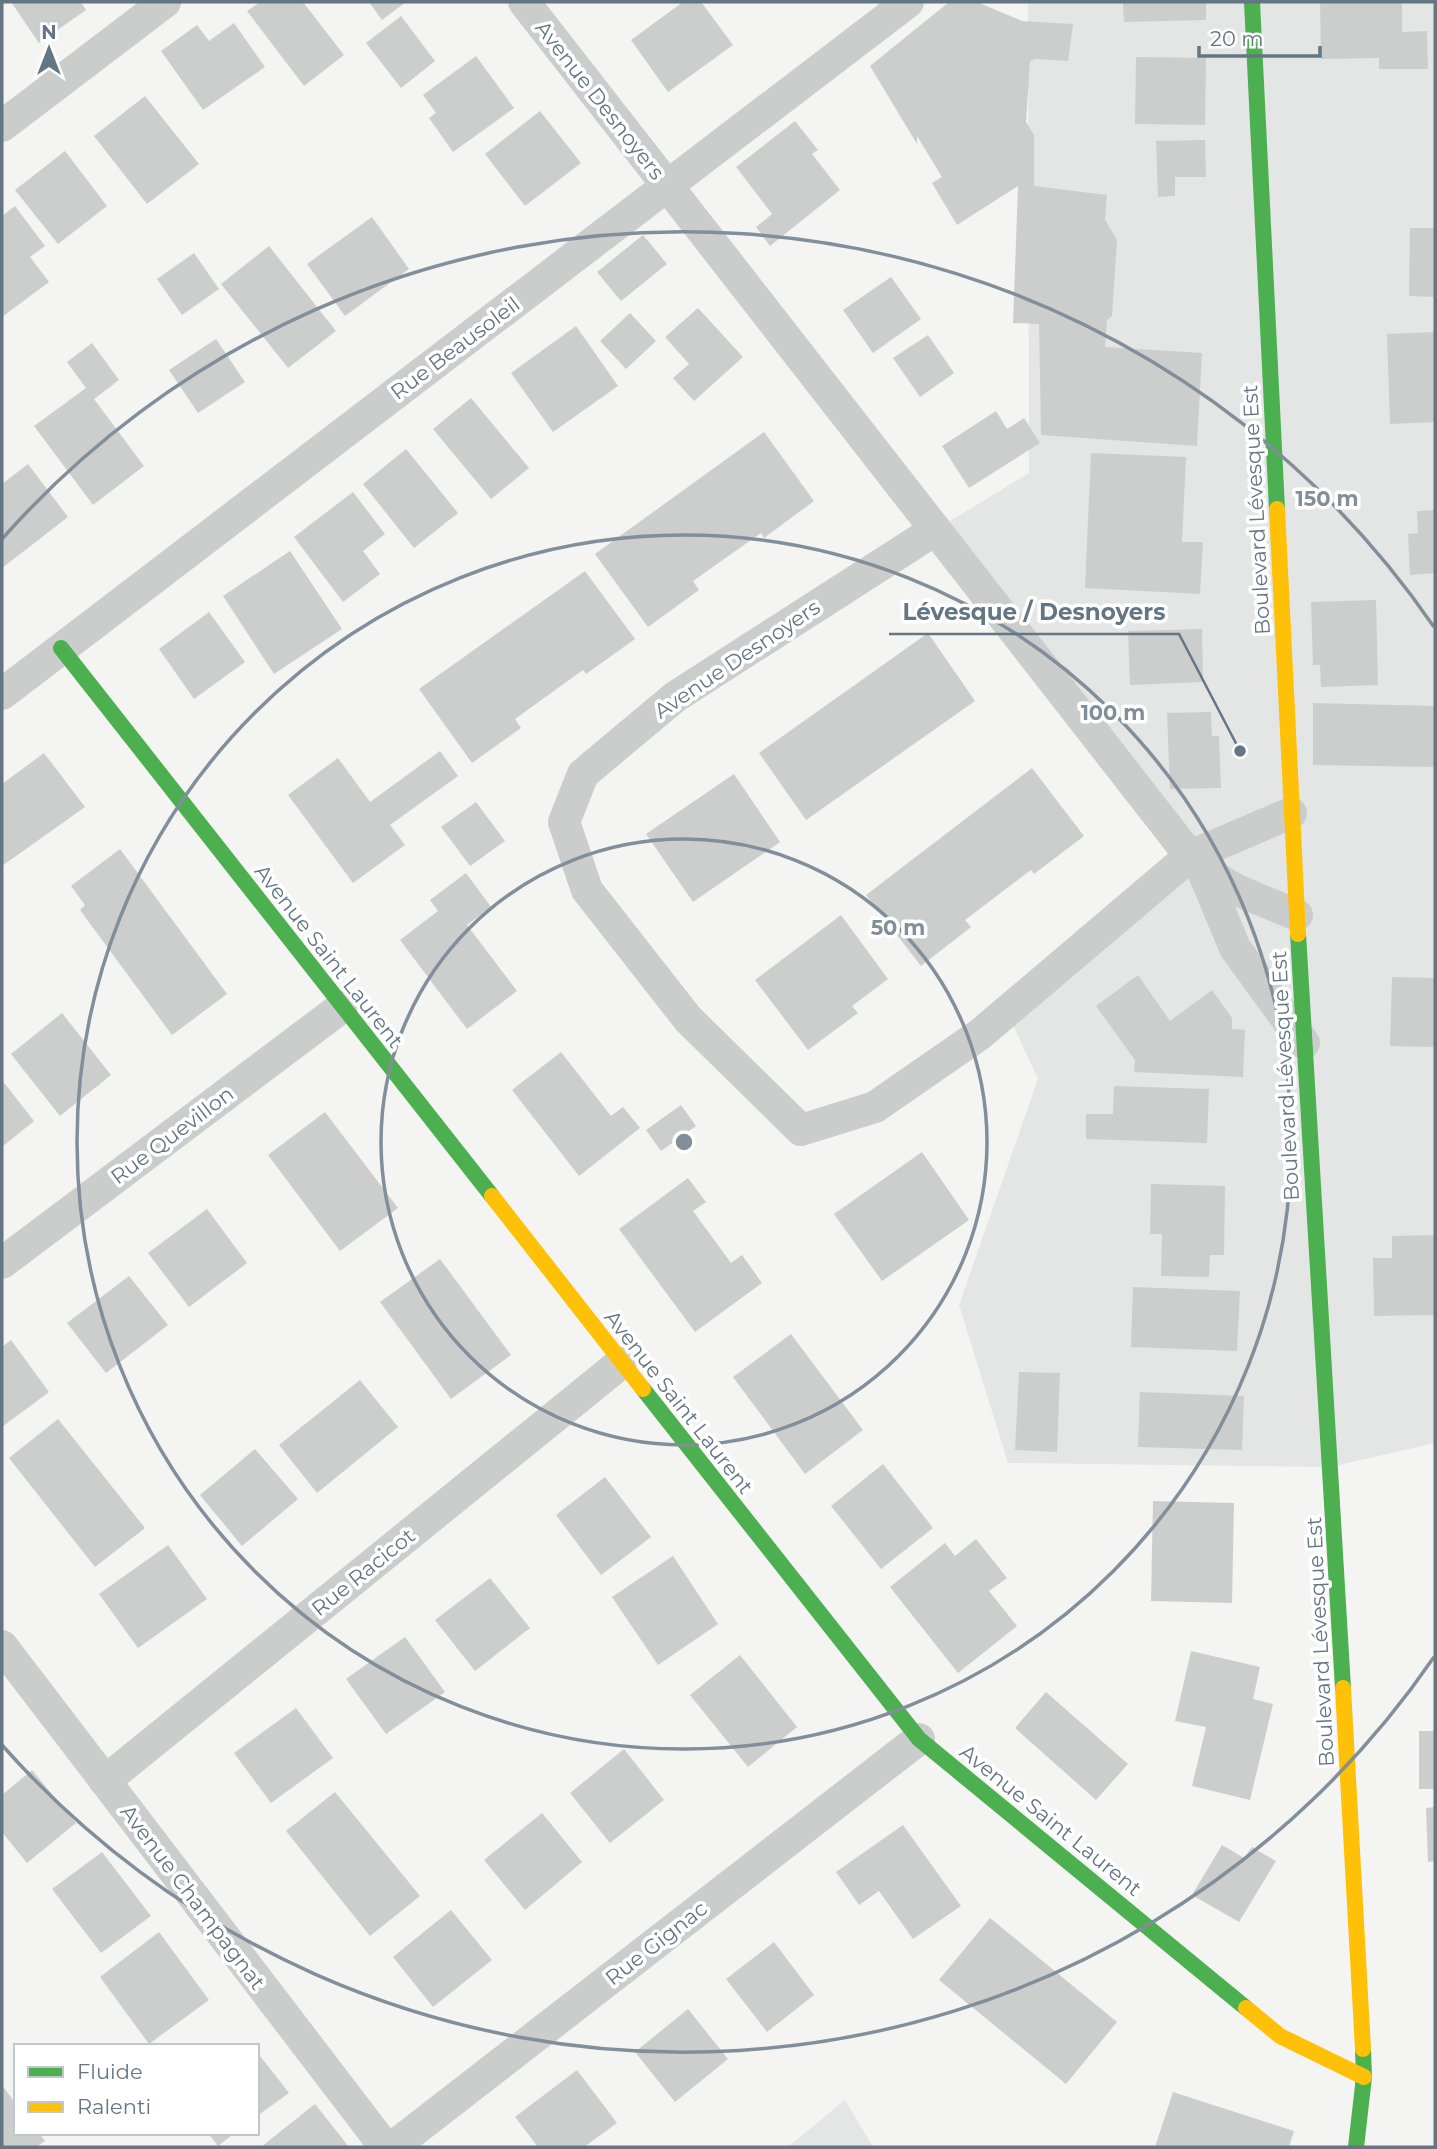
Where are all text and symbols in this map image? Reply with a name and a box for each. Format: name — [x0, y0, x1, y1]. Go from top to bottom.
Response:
north arrow — [14, 14, 84, 84]
scale bar — [1199, 14, 1320, 58]
street label: Avenue Desnoyers — [530, 16, 670, 184]
text: N — [41, 21, 57, 44]
text: 20 m — [1210, 26, 1264, 51]
street label: Rue Beausoleil — [385, 291, 525, 405]
street label: Boulevard Lévesque Est — [1237, 384, 1275, 636]
text: 150 m — [1296, 486, 1358, 511]
callout: Lévesque / Desnoyers — [889, 590, 1179, 634]
street label: Avenue Desnoyers — [649, 594, 825, 724]
text: Lévesque / Desnoyers — [903, 598, 1165, 626]
text: 100 m — [1081, 700, 1145, 725]
street label: Avenue Saint Laurent — [249, 859, 409, 1053]
text: 50 m — [871, 915, 925, 940]
street label: Boulevard Lévesque Est — [1266, 950, 1304, 1202]
street label: Rue Quevillon — [106, 1081, 238, 1189]
centre of rings — [672, 1130, 696, 1154]
street label: Avenue Saint Laurent — [599, 1305, 759, 1499]
street label: Boulevard Lévesque Est — [1301, 1516, 1339, 1768]
street label: Rue Racicot — [306, 1523, 420, 1621]
street label: Avenue Saint Laurent — [955, 1739, 1147, 1901]
street label: Avenue Champagnat — [115, 1800, 271, 1994]
street label: Rue Gignac — [600, 1896, 712, 1990]
legend — [14, 2044, 259, 2135]
text: Fluide — [77, 2059, 143, 2084]
text: Ralenti — [77, 2094, 151, 2119]

